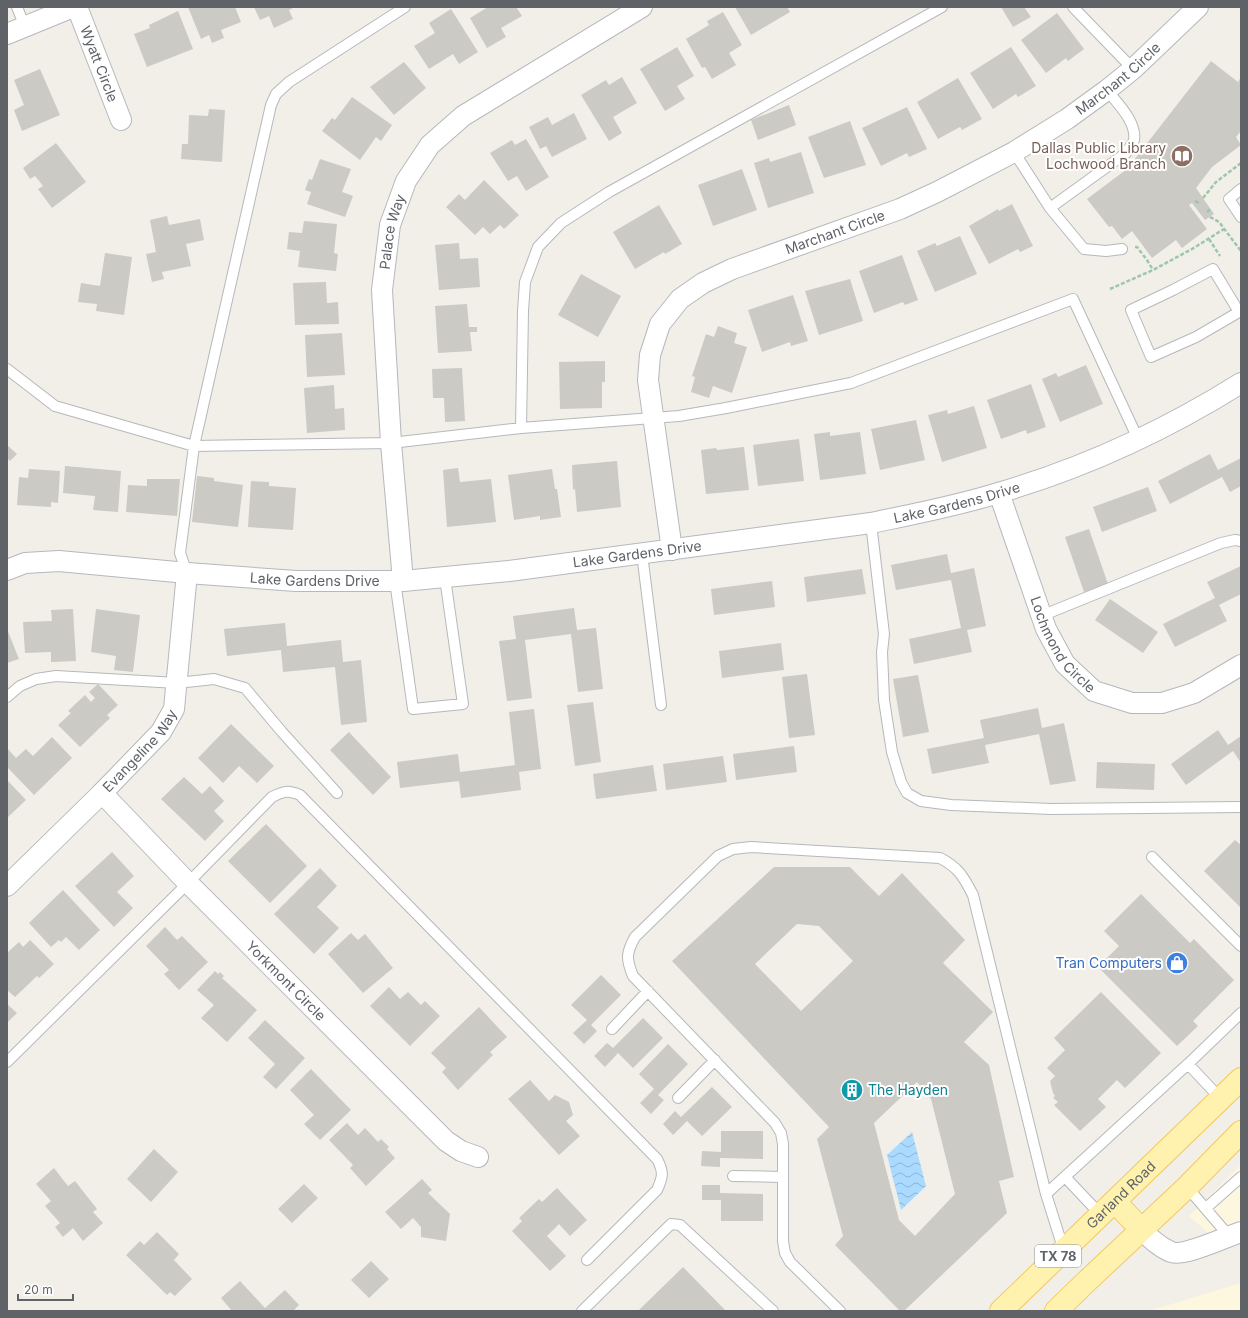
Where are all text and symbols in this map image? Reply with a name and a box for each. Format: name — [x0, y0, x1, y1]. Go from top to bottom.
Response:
street label: Wyatt Circle — [77, 23, 122, 104]
street label: Marchant Circle — [1072, 39, 1164, 118]
place label: Dallas Public Library Lochwood Branch — [1031, 139, 1166, 172]
library icon: Dallas Public Library Lochwood Branch — [1169, 143, 1195, 169]
street label: Palace Way — [376, 192, 409, 270]
street label: Marchant Circle — [783, 206, 887, 257]
street label: Lake Gardens Drive — [892, 478, 1022, 526]
street label: Lake Gardens Drive — [572, 537, 703, 570]
street label: Lake Gardens Drive — [249, 569, 380, 589]
street label: Lochmond Circle — [1027, 594, 1099, 696]
street label: Evangeline Way — [99, 706, 180, 795]
street label: Yorkmont Circle — [243, 937, 330, 1024]
shop icon: Tran Computers — [1164, 950, 1190, 976]
place label: Tran Computers — [1055, 954, 1162, 971]
building icon: The Hayden — [839, 1077, 865, 1103]
place label: The Hayden — [868, 1081, 948, 1098]
street label: Garland Road — [1083, 1157, 1159, 1232]
road number: TX 78 — [1035, 1245, 1081, 1267]
scale bar — [18, 1276, 73, 1302]
text: 20 m — [24, 1282, 53, 1297]

